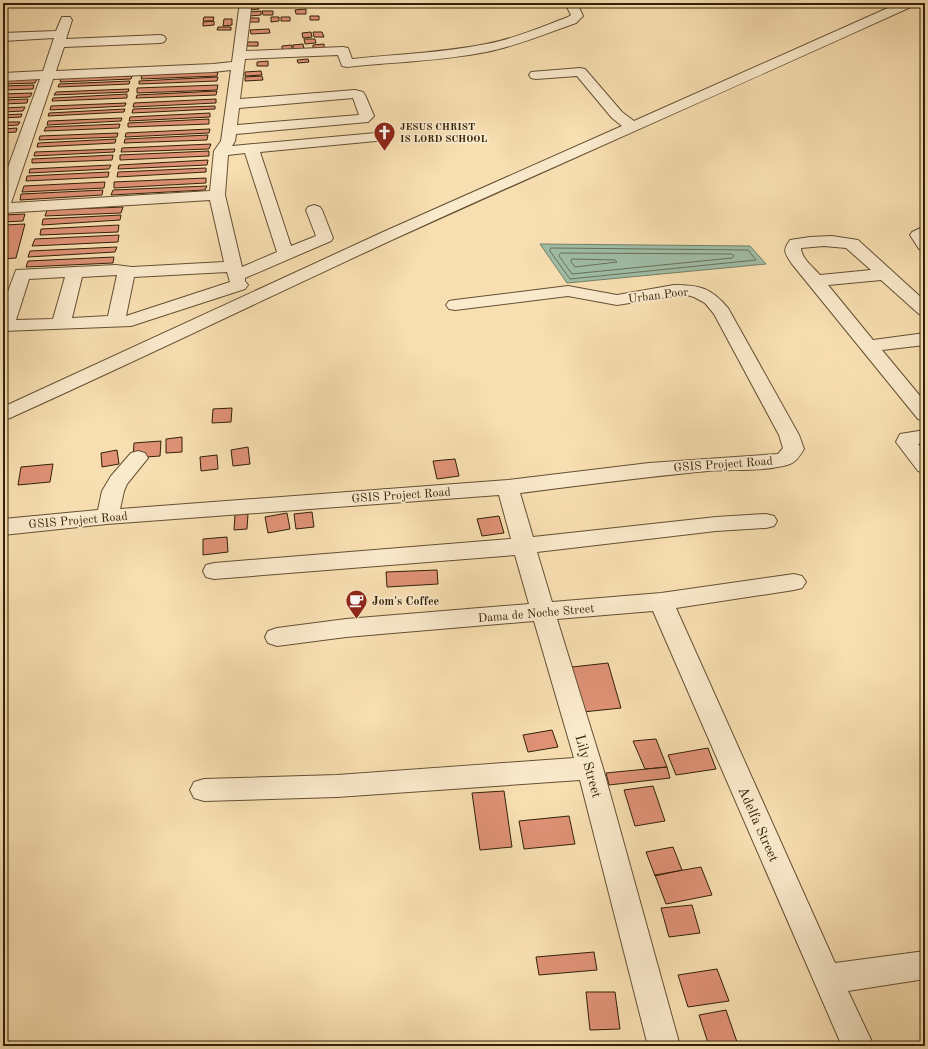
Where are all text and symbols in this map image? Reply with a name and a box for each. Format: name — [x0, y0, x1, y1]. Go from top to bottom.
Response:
church icon: JESUS CHRIST IS LORD SCHOOL — [372, 119, 398, 152]
place label: JESUS CHRIST IS LORD SCHOOL — [400, 122, 487, 144]
street label: Urban Poor — [627, 286, 689, 306]
street label: GSIS Project Road — [673, 456, 773, 474]
street label: GSIS Project Road — [351, 487, 451, 505]
street label: GSIS Project Road — [28, 511, 128, 531]
cafe icon: Jom's Coffee — [344, 588, 370, 621]
place label: Jom's Coffee — [372, 596, 440, 608]
street label: Dama de Noche Street — [477, 603, 595, 625]
street label: Lily Street — [572, 733, 604, 800]
street label: Adelfa Street — [735, 785, 781, 864]

